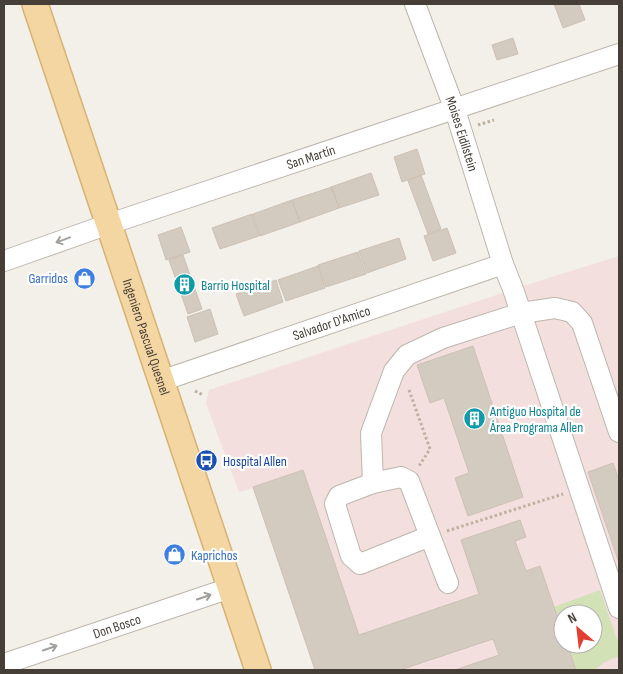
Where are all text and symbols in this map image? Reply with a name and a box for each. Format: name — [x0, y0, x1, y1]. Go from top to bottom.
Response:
street label: Moises Eidilstein — [442, 94, 482, 173]
street label: San Martín — [284, 141, 338, 173]
one-way arrow — [55, 236, 71, 245]
shop icon: Garridos — [72, 266, 96, 290]
place label: Garridos — [28, 270, 68, 287]
building icon: Barrio Hospital — [173, 273, 197, 297]
street label: Ingeniero Pascual Quesnel — [119, 277, 173, 397]
place label: Barrio Hospital — [201, 277, 270, 294]
street label: Salvador D'Amico — [290, 302, 373, 344]
place label: Antiguo Hospital de Área Programa Allen — [489, 403, 583, 436]
building icon: Antiguo Hospital de Área Programa Allen — [462, 407, 486, 431]
bus stop icon: Hospital Allen — [195, 449, 219, 473]
place label: Hospital Allen — [223, 453, 287, 470]
shop icon: Kaprichos — [163, 543, 187, 567]
place label: Kaprichos — [191, 547, 238, 564]
one-way arrow — [196, 591, 212, 601]
north arrow — [553, 604, 603, 654]
text: N — [565, 609, 579, 627]
street label: Don Bosco — [91, 611, 143, 642]
one-way arrow — [42, 643, 58, 653]

